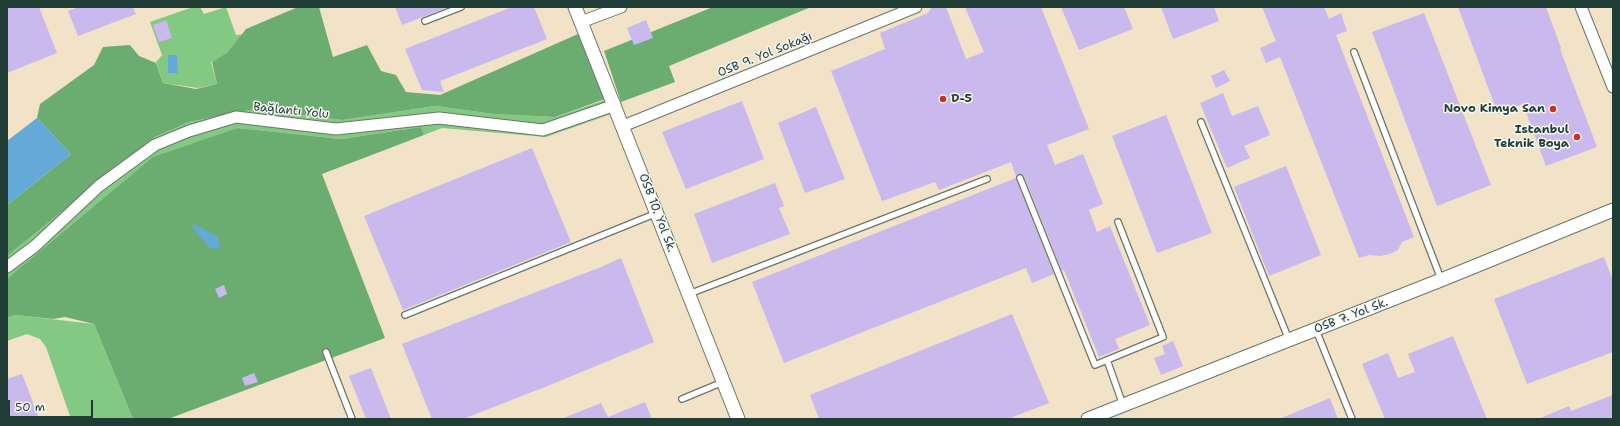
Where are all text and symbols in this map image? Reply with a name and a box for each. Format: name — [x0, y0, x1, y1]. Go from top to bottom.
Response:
street label: OSB 9. Yol Sokağı — [716, 29, 814, 81]
place label: D-5 — [951, 92, 972, 106]
marker: D-5 — [938, 94, 948, 104]
street label: Bağlantı Yolu — [252, 100, 330, 122]
place label: Novo Kimya San — [1444, 102, 1545, 116]
marker: Novo Kimya San — [1548, 104, 1558, 114]
place label: Istanbul Teknik Boya — [1494, 123, 1569, 151]
marker: Istanbul Teknik Boya — [1572, 132, 1582, 142]
street label: OSB 10. Yol Sk. — [635, 172, 679, 254]
street label: OSB 7. Yol Sk. — [1312, 295, 1390, 337]
scale bar — [10, 392, 95, 418]
text: 50 m — [15, 399, 45, 415]

